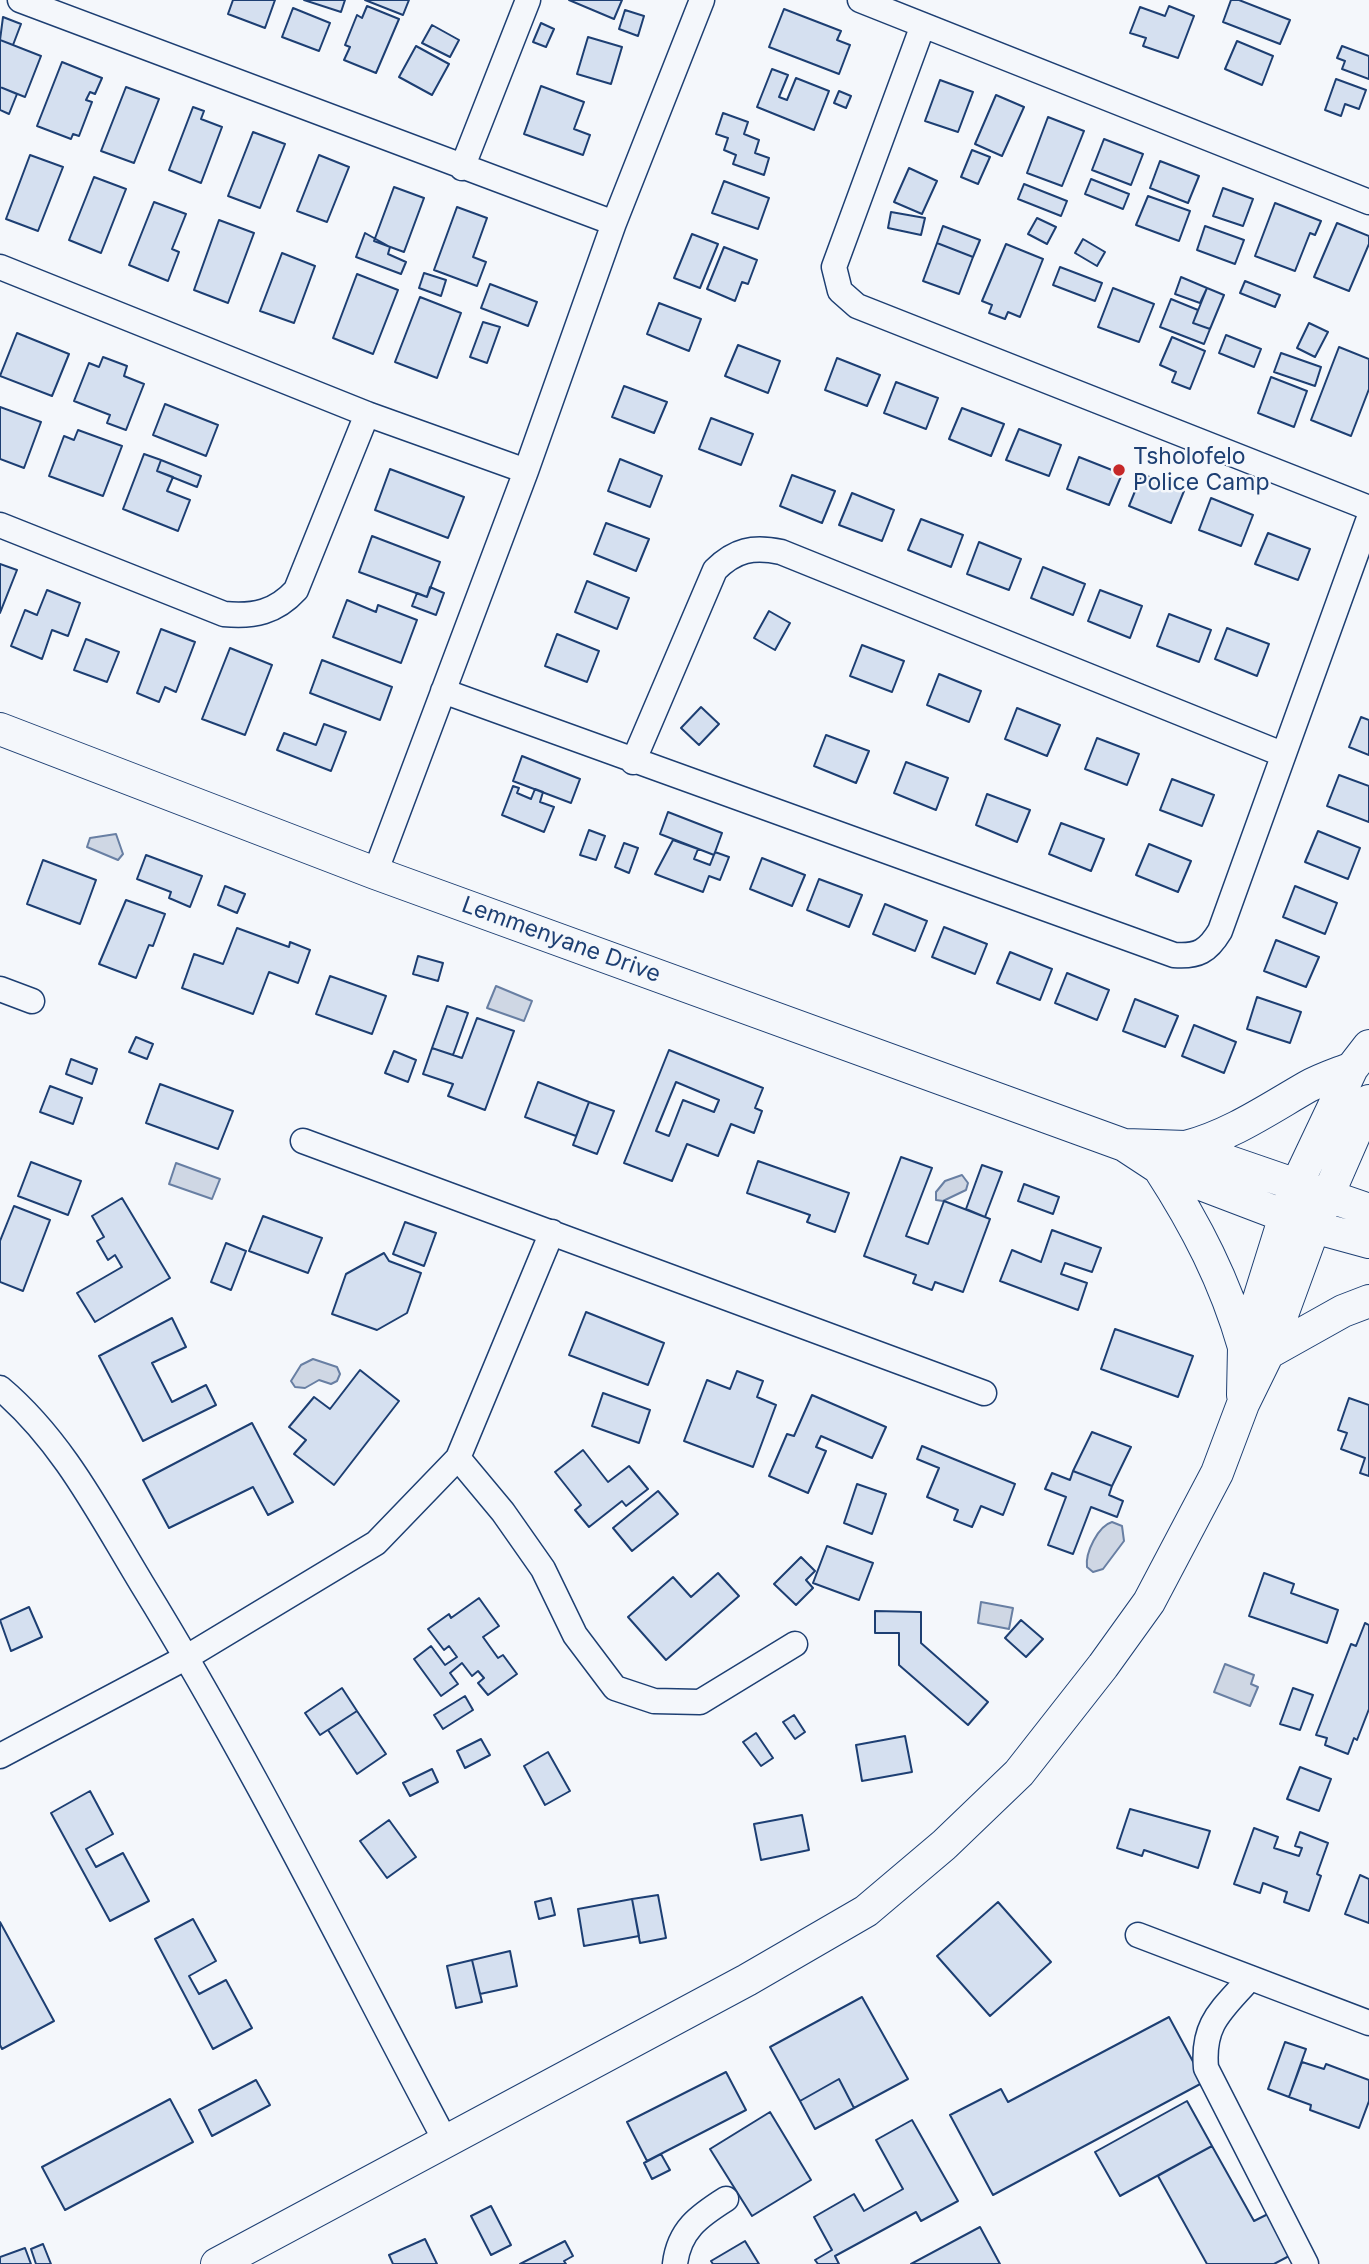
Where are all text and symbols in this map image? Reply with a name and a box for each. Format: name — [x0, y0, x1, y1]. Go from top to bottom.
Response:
place label: Tsholofelo Police Camp — [1133, 443, 1269, 497]
marker: Tsholofelo Police Camp — [1111, 462, 1127, 478]
street label: Lemmenyane Drive — [458, 891, 664, 989]

